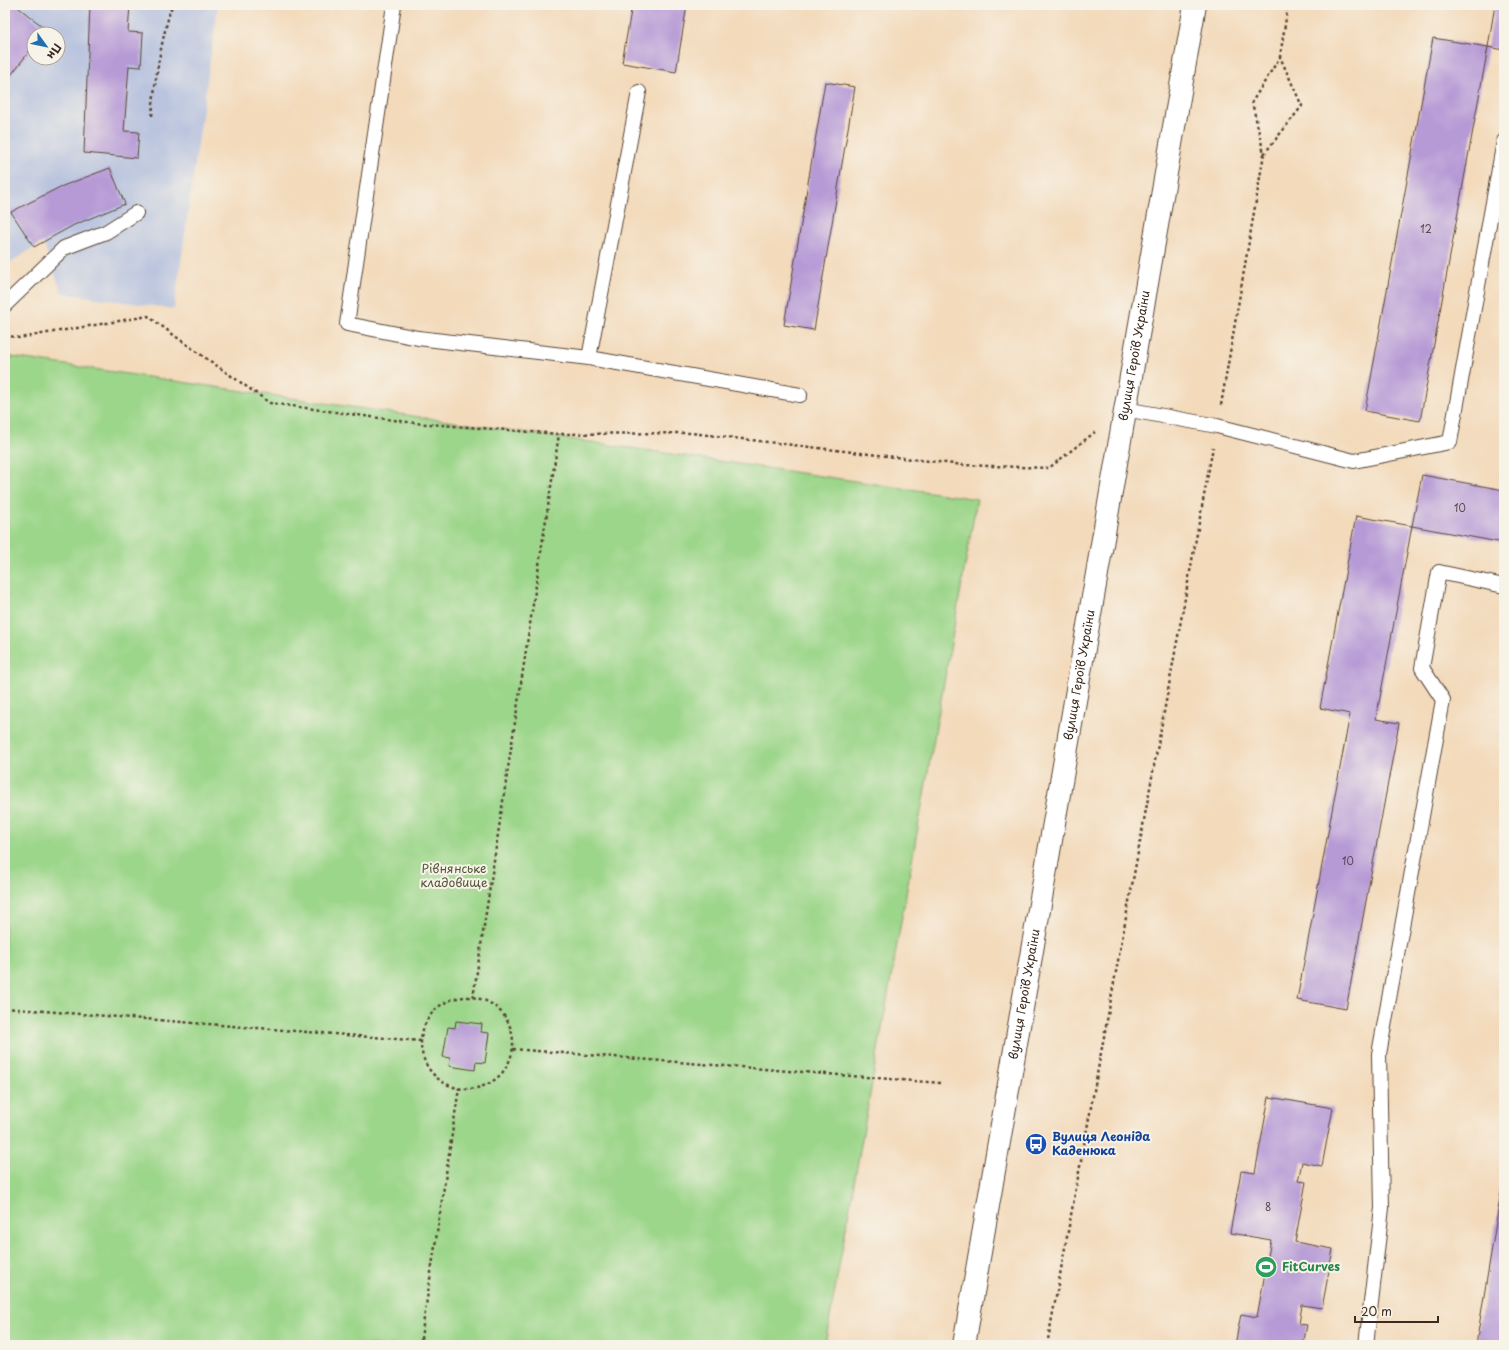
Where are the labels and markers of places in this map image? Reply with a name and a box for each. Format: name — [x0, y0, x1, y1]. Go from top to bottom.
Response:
place label: Вулиця Леоніда Каденюка — [1052, 1127, 1150, 1159]
bus stop icon: Вулиця Леоніда Каденюка — [1023, 1131, 1049, 1157]
sports icon: FitCurves — [1253, 1254, 1279, 1280]
place label: FitCurves — [1282, 1257, 1340, 1275]

